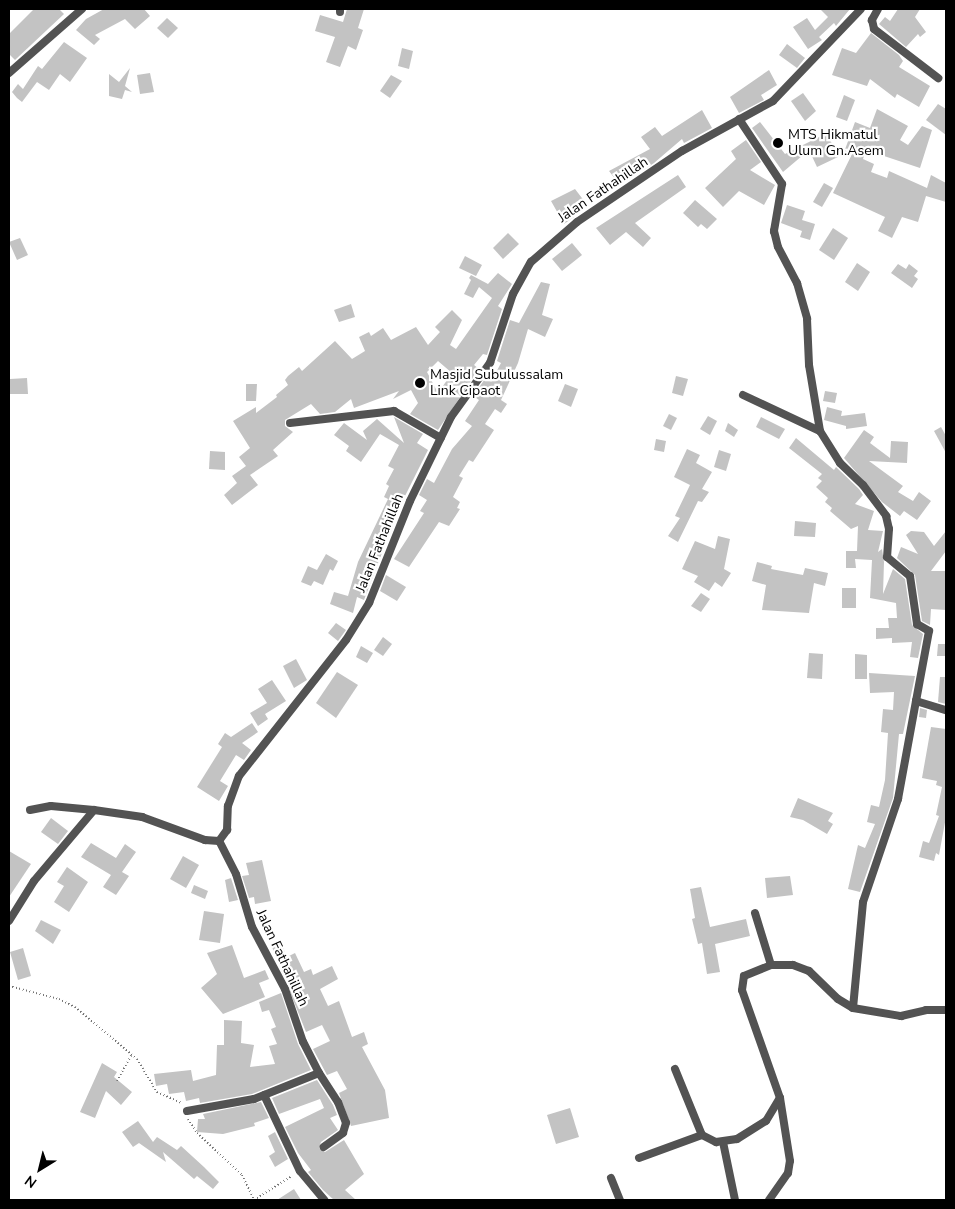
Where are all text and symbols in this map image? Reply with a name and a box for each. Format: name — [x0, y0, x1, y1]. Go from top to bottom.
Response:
place label: MTS Hikmatul Ulum Gn.Asem — [788, 127, 884, 160]
marker: MTS Hikmatul Ulum Gn.Asem — [772, 137, 784, 149]
street label: Jalan Fathahillah — [555, 154, 651, 226]
place label: Masjid Subulussalam Link Cipaot — [430, 367, 563, 400]
marker: Masjid Subulussalam Link Cipaot — [414, 377, 426, 389]
street label: Jalan Fathahillah — [353, 491, 407, 595]
street label: Jalan Fathahillah — [252, 907, 312, 1009]
north arrow — [15, 1144, 65, 1194]
text: N — [21, 1171, 41, 1192]

